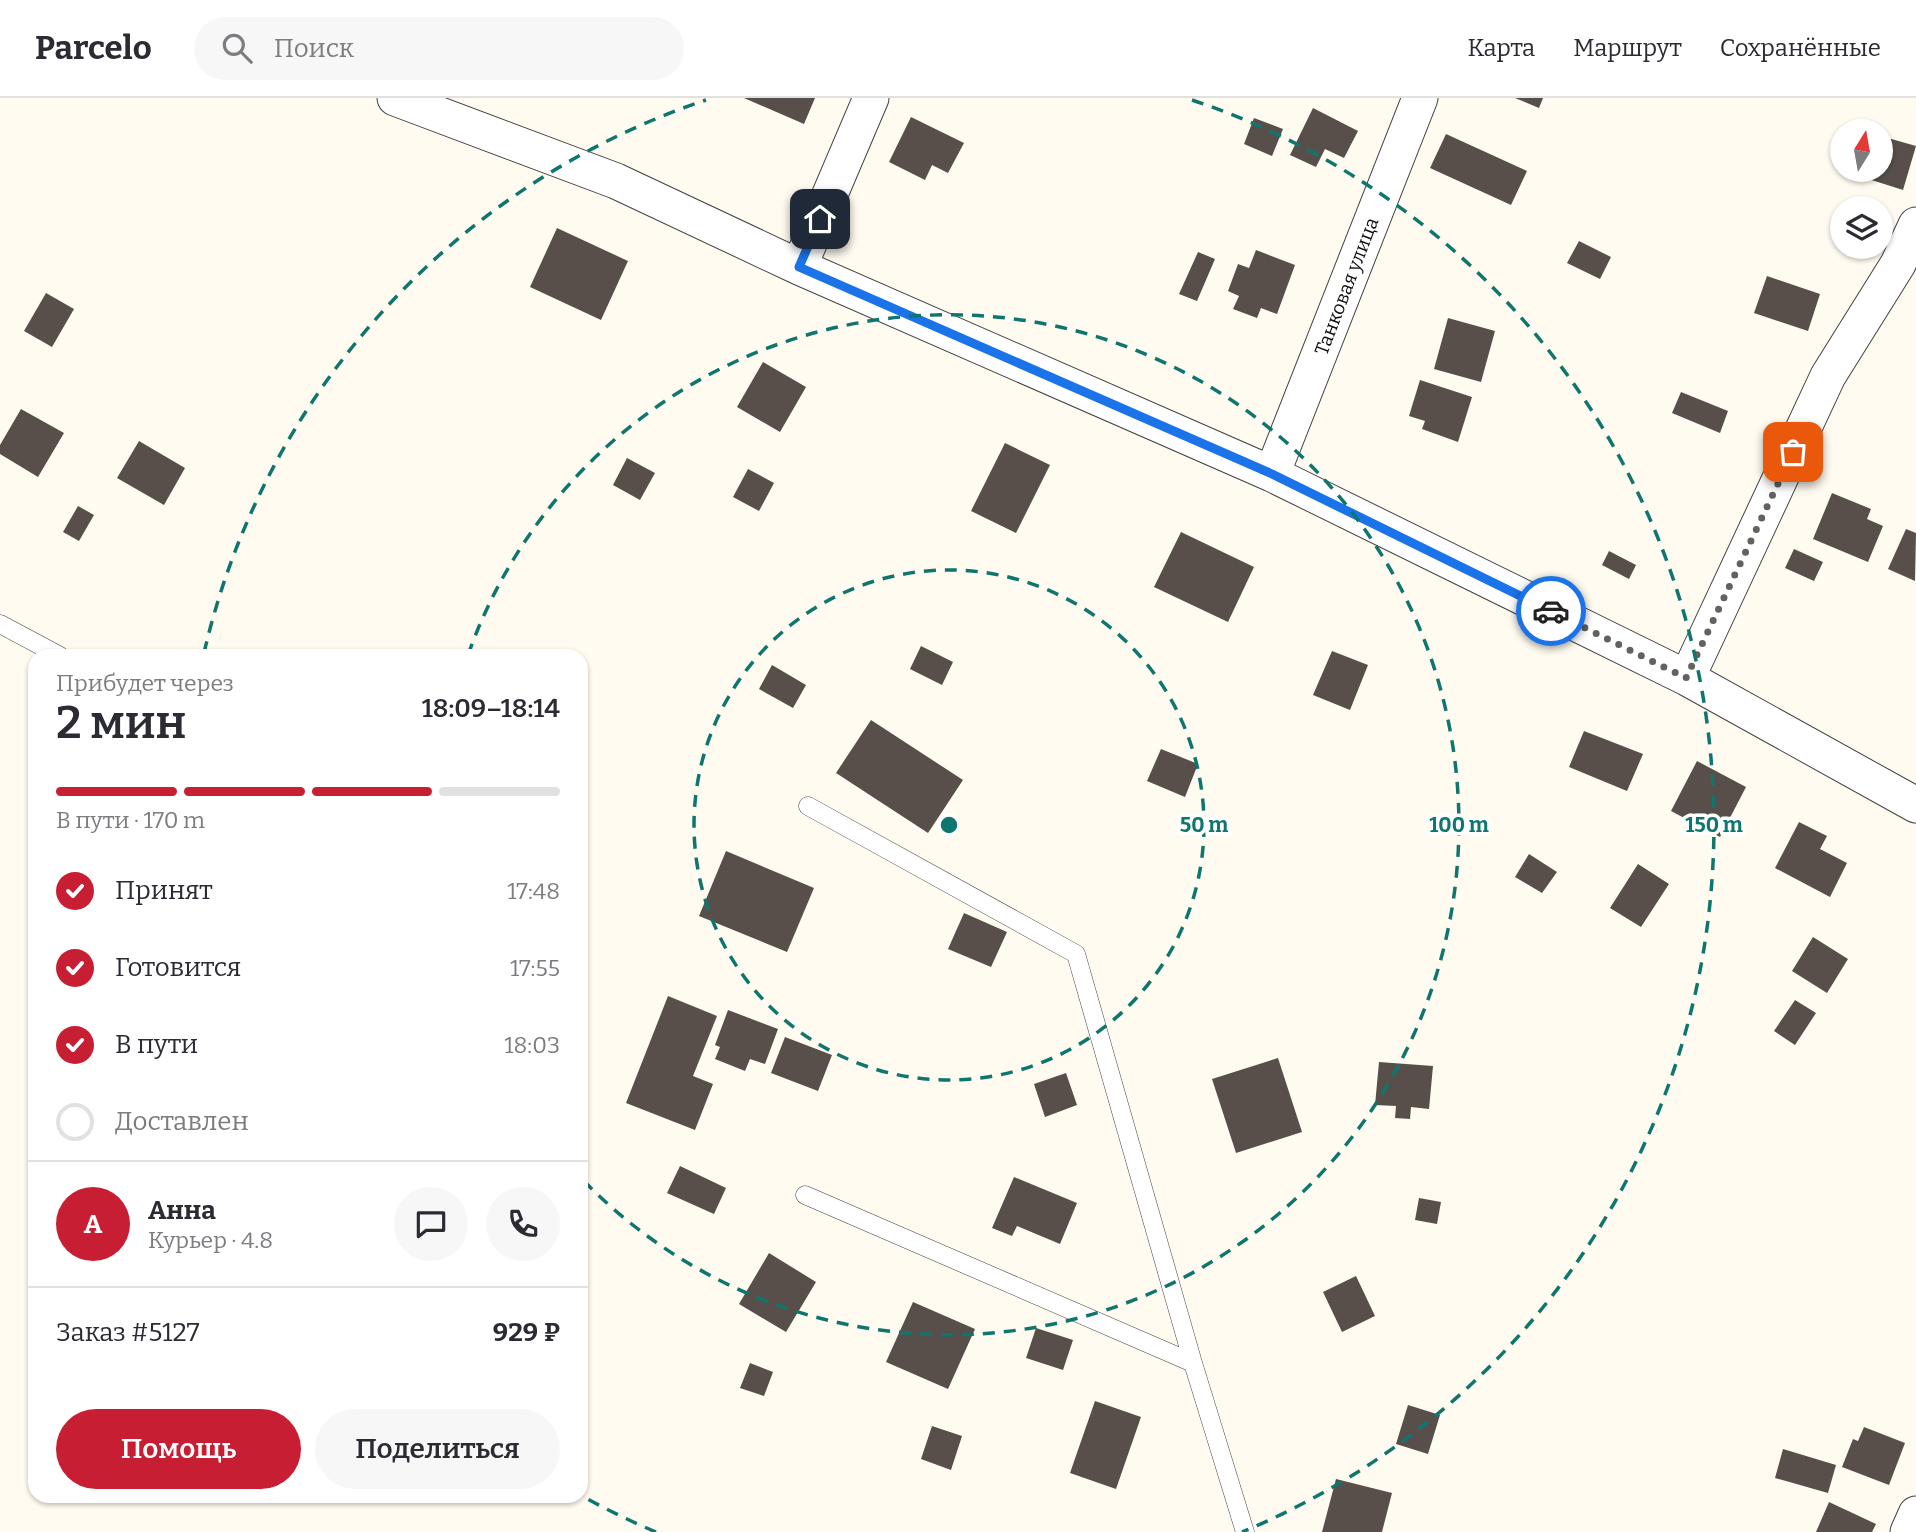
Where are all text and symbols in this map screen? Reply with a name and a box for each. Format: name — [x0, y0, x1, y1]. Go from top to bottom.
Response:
search box — [194, 17, 684, 80]
text: Parcelo — [35, 28, 152, 68]
icon: search — [218, 29, 256, 67]
text: Поиск — [274, 33, 354, 64]
text: Карта — [1467, 34, 1535, 62]
text: Маршрут — [1573, 34, 1682, 62]
text: Сохранённые — [1720, 34, 1881, 62]
north arrow — [1830, 119, 1894, 182]
map controls — [1830, 119, 1893, 259]
pin — [790, 189, 850, 249]
button: layers — [1830, 196, 1893, 259]
icon: home — [801, 200, 839, 238]
street label: Танковая улица — [1310, 213, 1384, 358]
pin — [1763, 422, 1823, 482]
icon: bag — [1774, 433, 1812, 471]
courier — [1516, 576, 1586, 646]
icon: car — [1532, 592, 1570, 630]
text: Прибудет через — [56, 669, 234, 697]
text: 18:09–18:14 — [422, 693, 560, 724]
text: 2 мин — [56, 695, 186, 750]
text: В пути · 170 m — [56, 806, 205, 834]
text: 50 m — [1180, 812, 1228, 838]
text: 100 m — [1429, 812, 1489, 838]
text: 150 m — [1685, 812, 1743, 838]
centre of rings — [937, 813, 961, 837]
icon: check — [56, 872, 94, 910]
text: Принят — [115, 875, 213, 906]
text: 17:48 — [507, 877, 560, 905]
icon: check — [56, 949, 94, 987]
text: Готовится — [115, 952, 241, 983]
text: 17:55 — [510, 954, 560, 982]
icon: check — [56, 1026, 94, 1064]
text: В пути — [115, 1029, 198, 1060]
text: 18:03 — [504, 1031, 560, 1059]
text: Доставлен — [115, 1106, 249, 1137]
button: chat — [394, 1187, 468, 1261]
button: phone — [486, 1187, 560, 1261]
text: Анна — [148, 1195, 216, 1226]
text: А — [84, 1209, 102, 1240]
text: Курьер · 4.8 — [148, 1226, 273, 1254]
text: Заказ #5127 — [56, 1317, 200, 1348]
text: 929 ₽ — [493, 1317, 560, 1348]
button: Помощь — [56, 1409, 301, 1489]
button: Поделиться — [315, 1409, 560, 1489]

